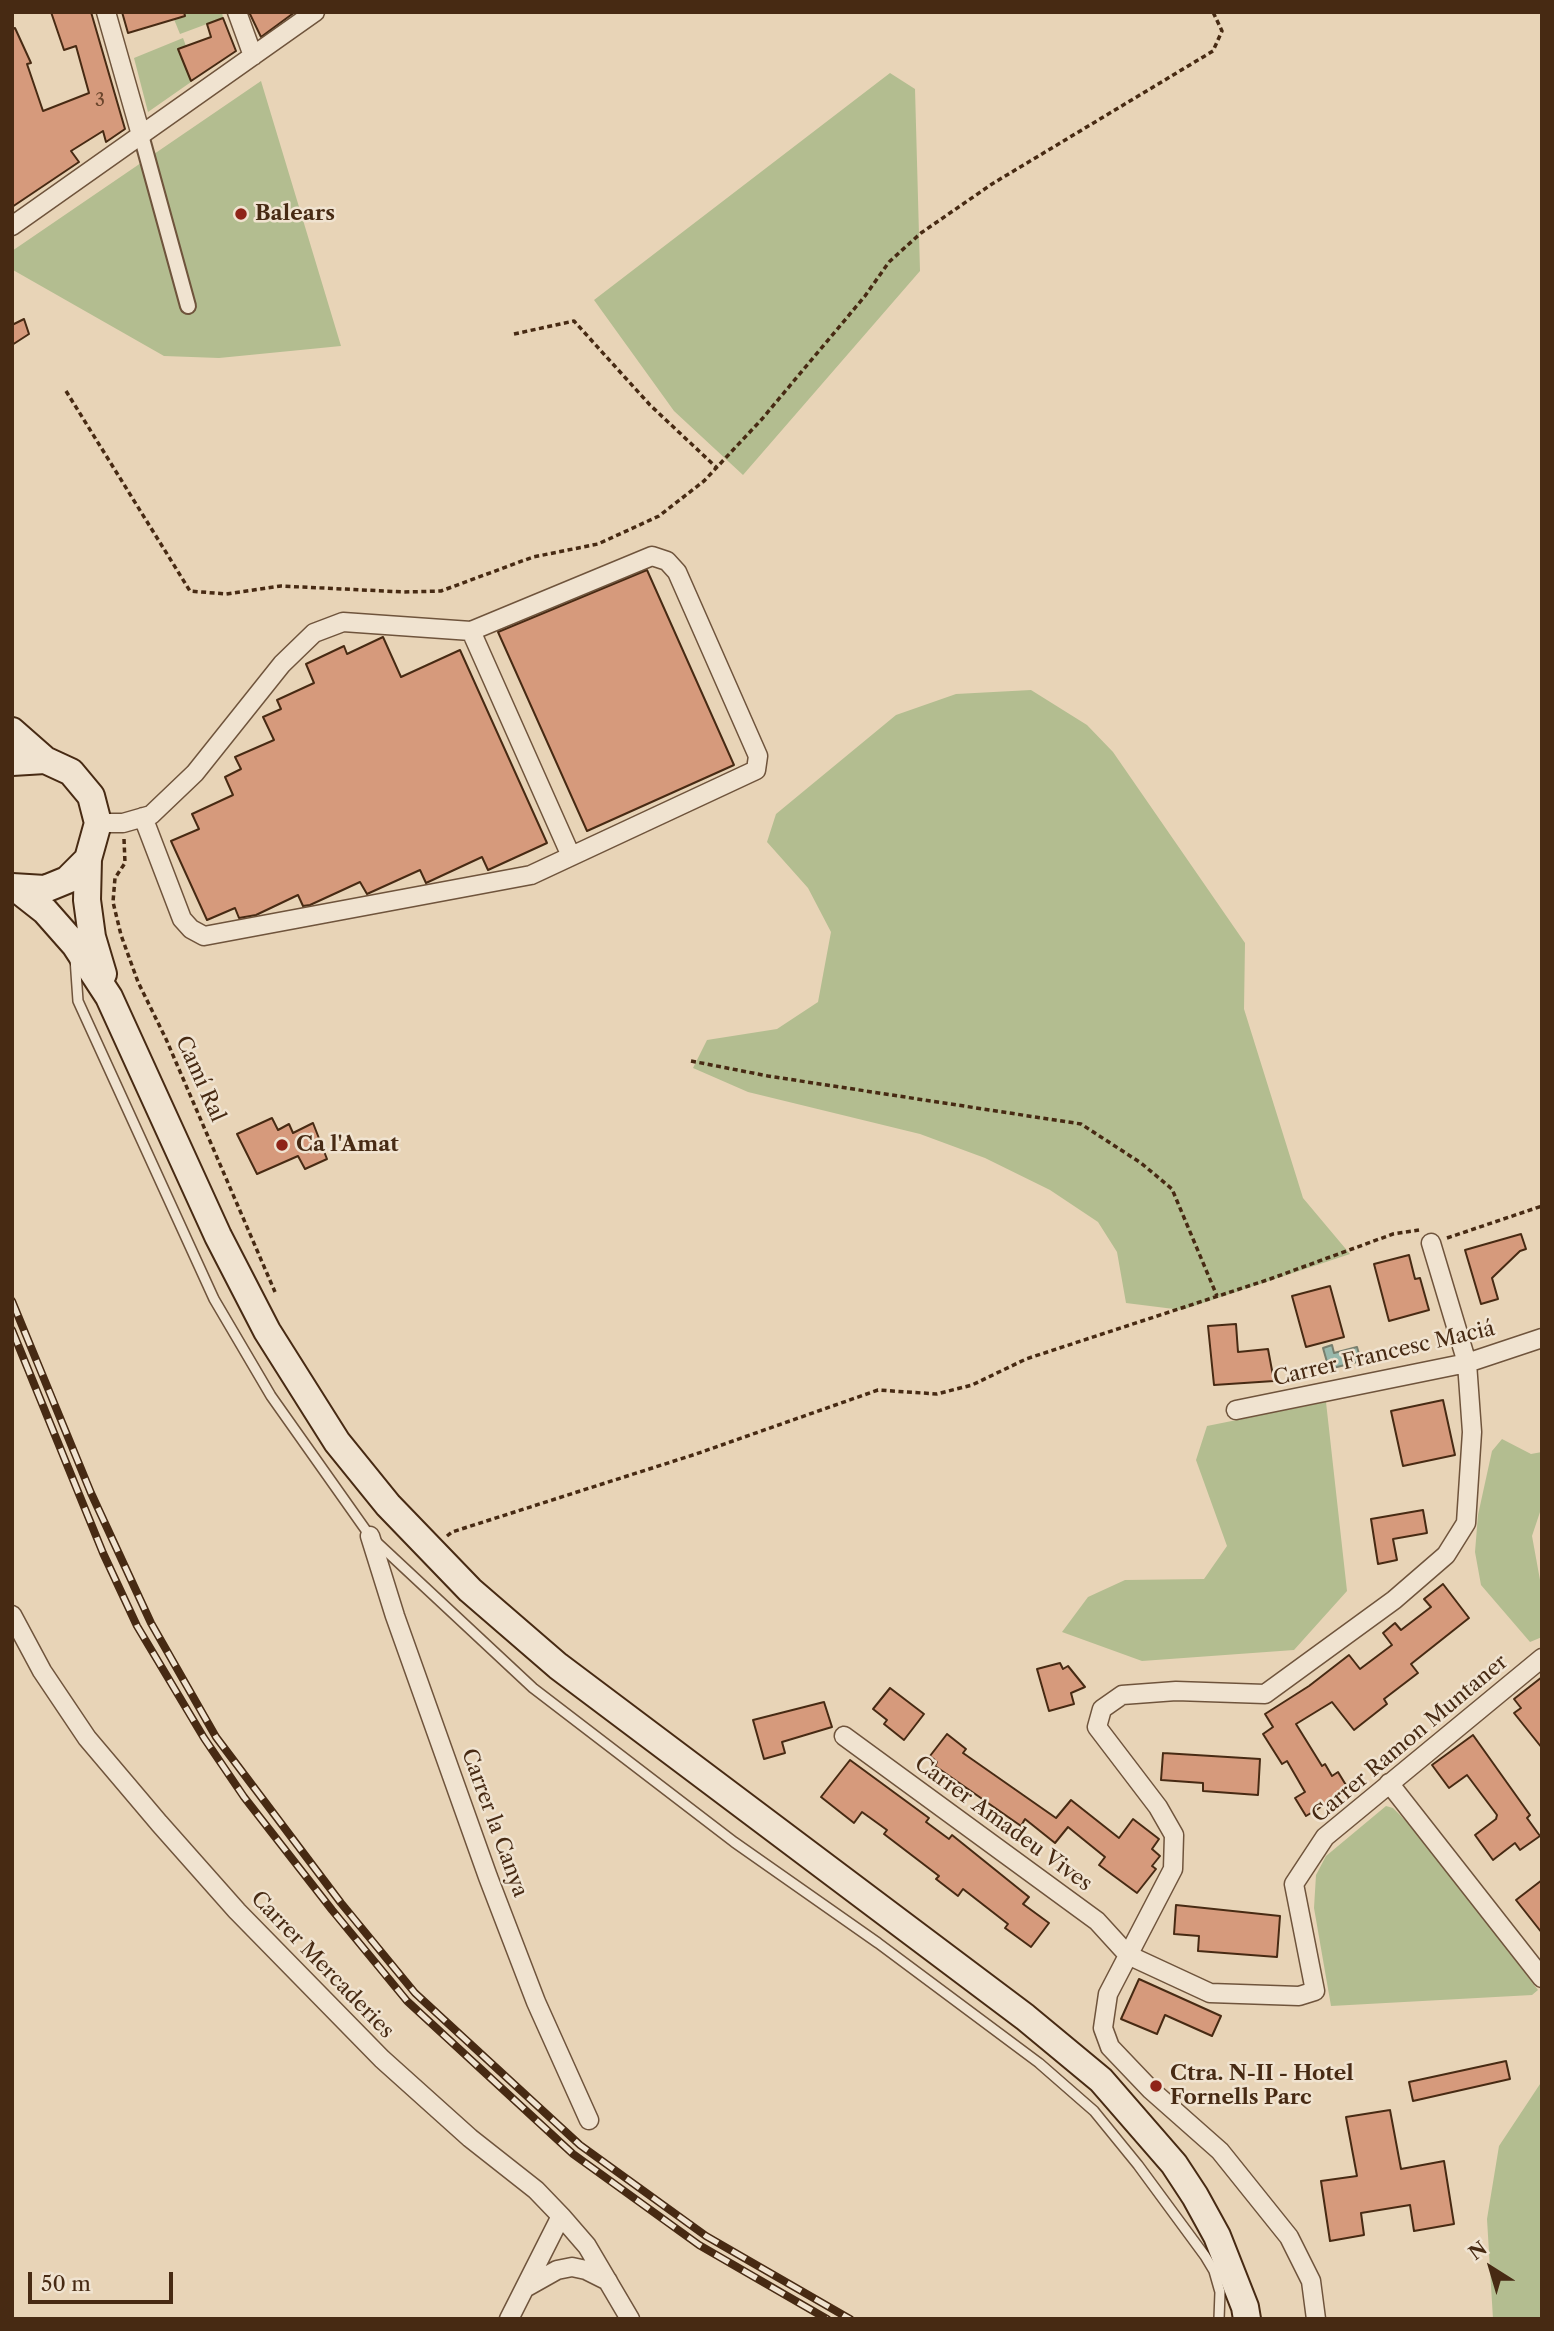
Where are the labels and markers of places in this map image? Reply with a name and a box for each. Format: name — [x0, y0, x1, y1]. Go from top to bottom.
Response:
place label: Balears — [255, 201, 335, 227]
marker: Balears — [233, 206, 249, 222]
place label: Ca l'Amat — [296, 1132, 399, 1158]
marker: Ca l'Amat — [274, 1137, 290, 1153]
place label: Ctra. N-II - Hotel Fornells Parc — [1170, 2061, 1354, 2111]
marker: Ctra. N-II - Hotel Fornells Parc — [1148, 2078, 1164, 2094]

